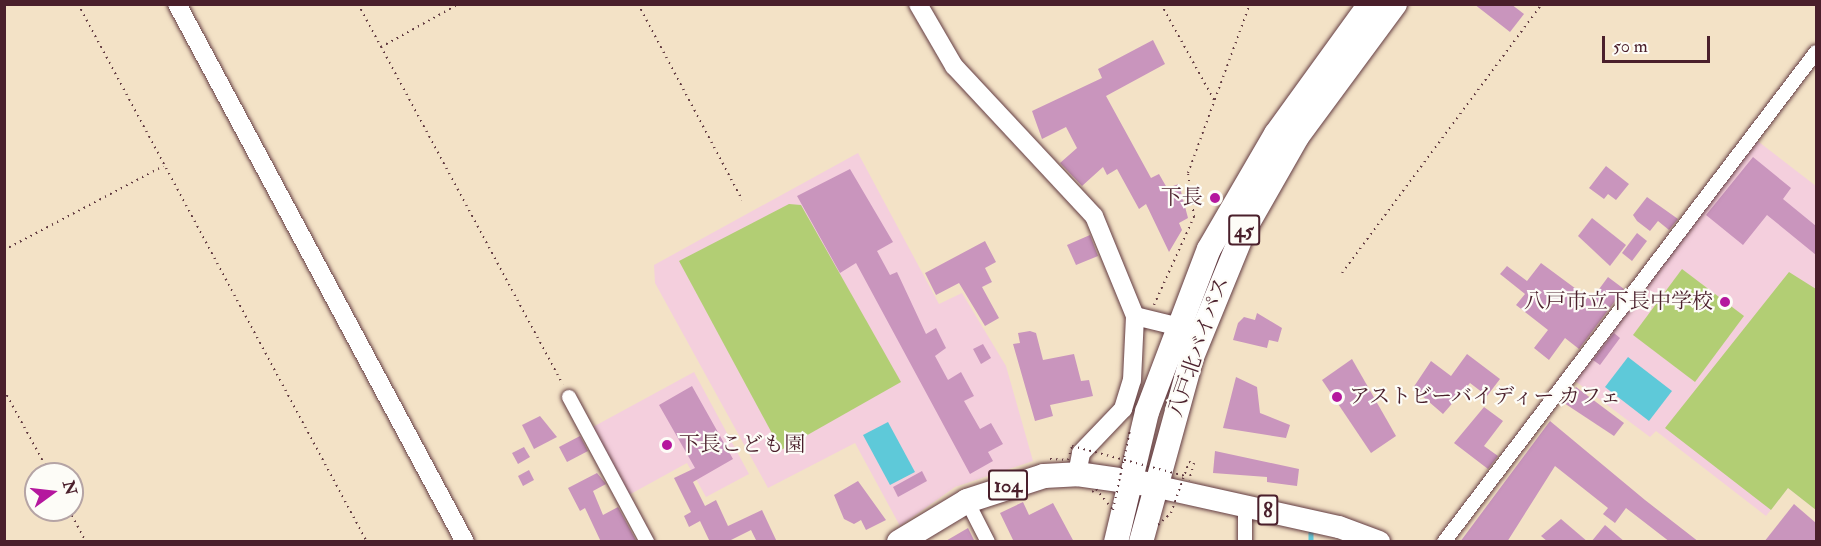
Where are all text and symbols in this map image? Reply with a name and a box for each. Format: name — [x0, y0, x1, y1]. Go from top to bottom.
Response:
scale bar — [1605, 24, 1713, 62]
text: 50 m — [1613, 35, 1648, 58]
place label: 下長 — [1161, 185, 1203, 211]
marker: 下長 — [1208, 191, 1222, 205]
road number: 45 — [1228, 213, 1260, 247]
street label: 八戸北バイパス — [1163, 273, 1235, 421]
place label: 八戸市立下長中学校 — [1524, 289, 1713, 315]
marker: 八戸市立下長中学校 — [1718, 295, 1732, 309]
place label: アストビーバイディー カフェ — [1349, 384, 1626, 410]
marker: アストビーバイディー カフェ — [1330, 390, 1344, 404]
place label: 下長こども園 — [679, 432, 805, 458]
marker: 下長こども園 — [660, 438, 674, 452]
north arrow — [24, 462, 84, 522]
road number: 104 — [987, 468, 1029, 502]
text: N — [58, 478, 81, 497]
road number: 8 — [1256, 493, 1280, 527]

